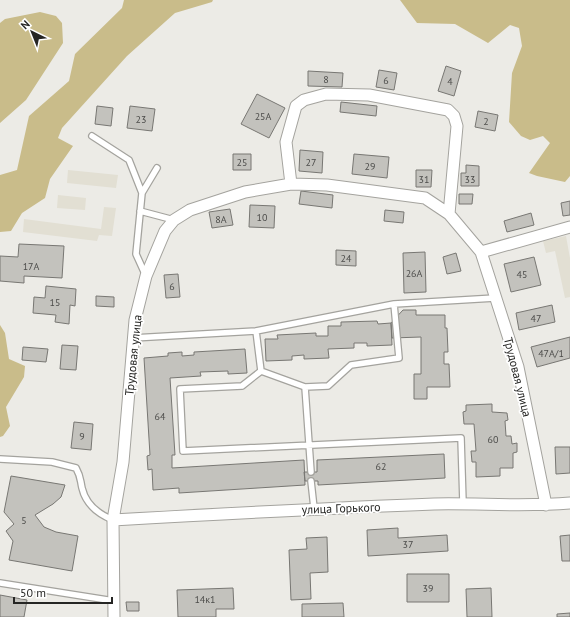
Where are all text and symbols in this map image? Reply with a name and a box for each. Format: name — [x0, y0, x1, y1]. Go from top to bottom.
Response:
north arrow — [12, 12, 52, 52]
text: N — [18, 17, 33, 32]
house number: 8 — [323, 73, 329, 86]
house number: 6 — [383, 74, 389, 87]
house number: 4 — [447, 75, 453, 88]
house number: 25А — [255, 110, 272, 123]
house number: 23 — [136, 113, 146, 126]
house number: 2 — [483, 115, 489, 128]
house number: 25 — [237, 156, 247, 169]
house number: 27 — [306, 156, 316, 169]
house number: 29 — [365, 160, 375, 173]
house number: 31 — [419, 173, 429, 186]
house number: 33 — [465, 173, 475, 186]
house number: 10 — [257, 211, 268, 224]
house number: 8А — [215, 213, 227, 226]
house number: 24 — [341, 252, 352, 265]
house number: 17А — [23, 260, 40, 273]
house number: 26А — [406, 267, 423, 280]
house number: 45 — [517, 268, 527, 281]
house number: 6 — [169, 280, 175, 293]
house number: 15 — [50, 296, 60, 309]
house number: 47 — [531, 312, 541, 325]
street label: Трудовая улица — [121, 314, 145, 396]
street label: Трудовая улица — [501, 336, 535, 418]
house number: 47А/1 — [538, 347, 564, 360]
house number: 64 — [155, 410, 166, 423]
house number: 9 — [79, 430, 85, 443]
house number: 60 — [488, 433, 499, 446]
house number: 62 — [376, 460, 386, 473]
street label: улица Горького — [301, 499, 381, 517]
house number: 5 — [21, 514, 27, 527]
house number: 37 — [403, 538, 413, 551]
scale bar — [14, 579, 112, 605]
house number: 39 — [423, 582, 433, 595]
text: 50 m — [20, 585, 46, 600]
house number: 14к1 — [194, 593, 216, 606]

